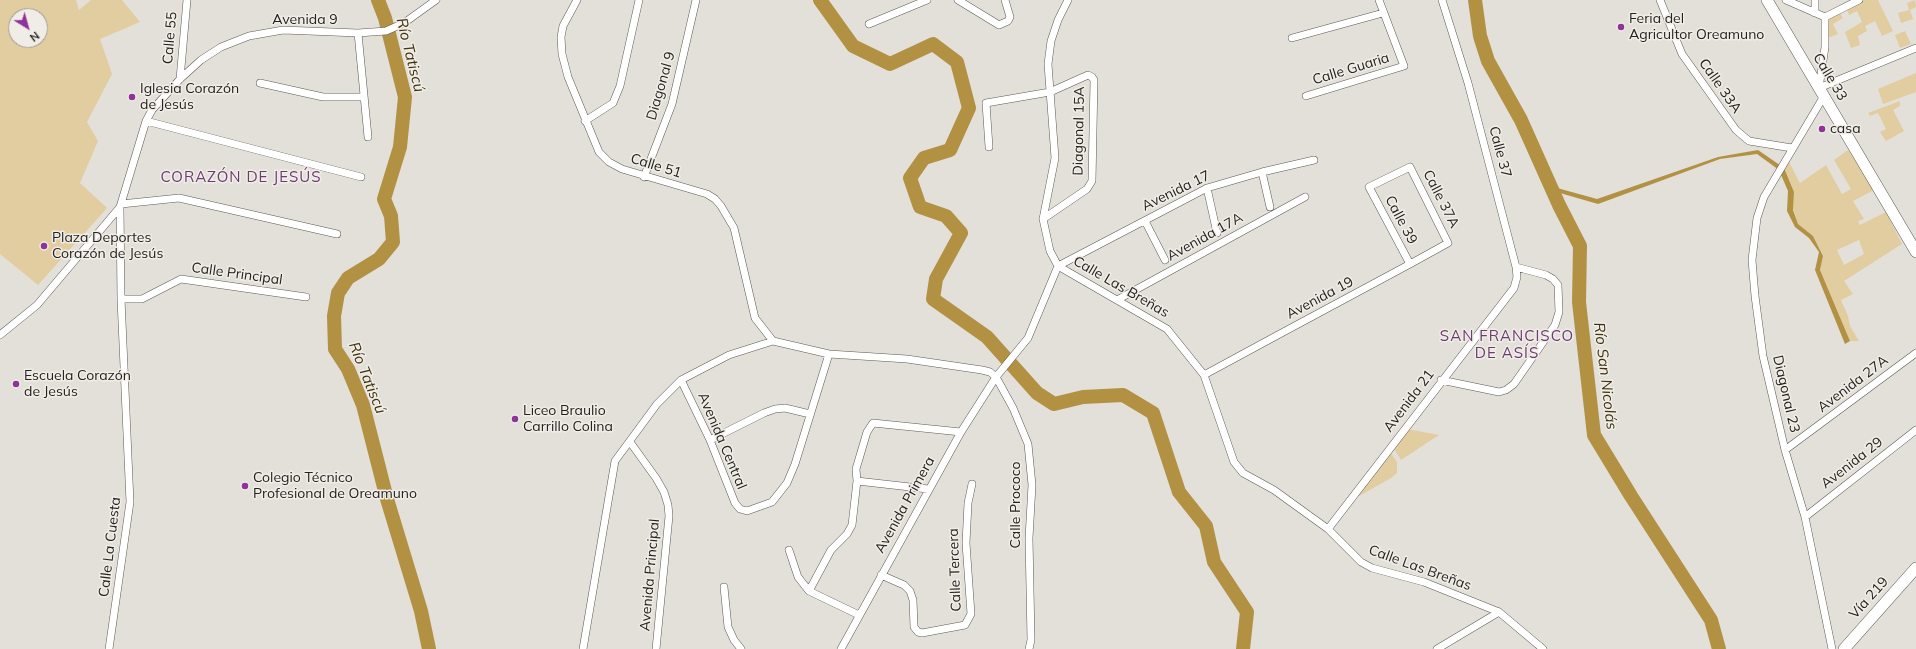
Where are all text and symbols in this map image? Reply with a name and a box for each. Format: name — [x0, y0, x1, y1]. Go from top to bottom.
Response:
north arrow — [8, 8, 48, 48]
street label: Calle 55 — [159, 11, 181, 65]
place label: Feria del Agricultor Oreamuno — [1629, 11, 1764, 44]
street label: Avenida 9 — [272, 12, 338, 28]
water label: Río Tatiscú — [392, 16, 428, 94]
marker: Feria del Agricultor Oreamuno — [1616, 22, 1626, 32]
text: N — [27, 29, 42, 45]
street label: Calle Guaria — [1311, 49, 1391, 89]
street label: Diagonal 9 — [643, 50, 679, 122]
street label: Calle 33 — [1809, 50, 1851, 104]
street label: Calle 33A — [1695, 55, 1745, 117]
place label: Iglesia Corazón de Jesús — [140, 81, 239, 114]
street label: Diagonal 15A — [1070, 86, 1088, 176]
marker: Iglesia Corazón de Jesús — [127, 92, 137, 102]
place label: casa — [1830, 121, 1861, 137]
street label: Calle 37 — [1485, 124, 1515, 180]
marker: casa — [1817, 124, 1827, 134]
street label: Calle 51 — [628, 150, 684, 182]
street label: Avenida 17 — [1139, 167, 1213, 215]
street label: Calle 37A — [1419, 167, 1463, 231]
district label: CORAZÓN DE JESÚS — [160, 168, 322, 186]
street label: Calle 39 — [1381, 193, 1421, 247]
street label: Avenida 17A — [1164, 209, 1246, 265]
place label: Plaza Deportes Corazón de Jesús — [52, 230, 163, 262]
marker: Plaza Deportes Corazón de Jesús — [39, 241, 49, 251]
street label: Calle Las Breñas — [1070, 253, 1172, 321]
street label: Calle Principal — [190, 259, 284, 289]
street label: Avenida 19 — [1284, 273, 1356, 323]
water label: Río San Nicolás — [1589, 321, 1621, 431]
district label: SAN FRANCISCO DE ASÍS — [1440, 327, 1574, 362]
water label: Río Tatiscú — [344, 340, 390, 416]
street label: Avenida 27A — [1814, 352, 1892, 416]
street label: Diagonal 23 — [1769, 354, 1803, 434]
street label: Avenida 21 — [1380, 367, 1438, 435]
place label: Escuela Corazón de Jesús — [24, 368, 131, 400]
marker: Escuela Corazón de Jesús — [11, 379, 21, 389]
street label: Avenida Central — [694, 390, 750, 492]
place label: Liceo Braulio Carrillo Colina — [523, 403, 613, 436]
marker: Liceo Braulio Carrillo Colina — [510, 414, 520, 424]
street label: Avenida 29 — [1818, 434, 1886, 492]
street label: Avenida Primera — [872, 454, 938, 556]
street label: Calle Prococo — [1008, 461, 1024, 549]
place label: Colegio Técnico Profesional de Oreamuno — [253, 470, 417, 502]
marker: Colegio Técnico Profesional de Oreamuno — [240, 481, 250, 491]
street label: Calle La Cuesta — [96, 496, 124, 598]
street label: Avenida Principal — [637, 518, 663, 632]
street label: Calle Tercera — [945, 528, 965, 612]
street label: Calle Las Breñas — [1366, 542, 1474, 594]
street label: Vía 219 — [1846, 574, 1892, 622]

